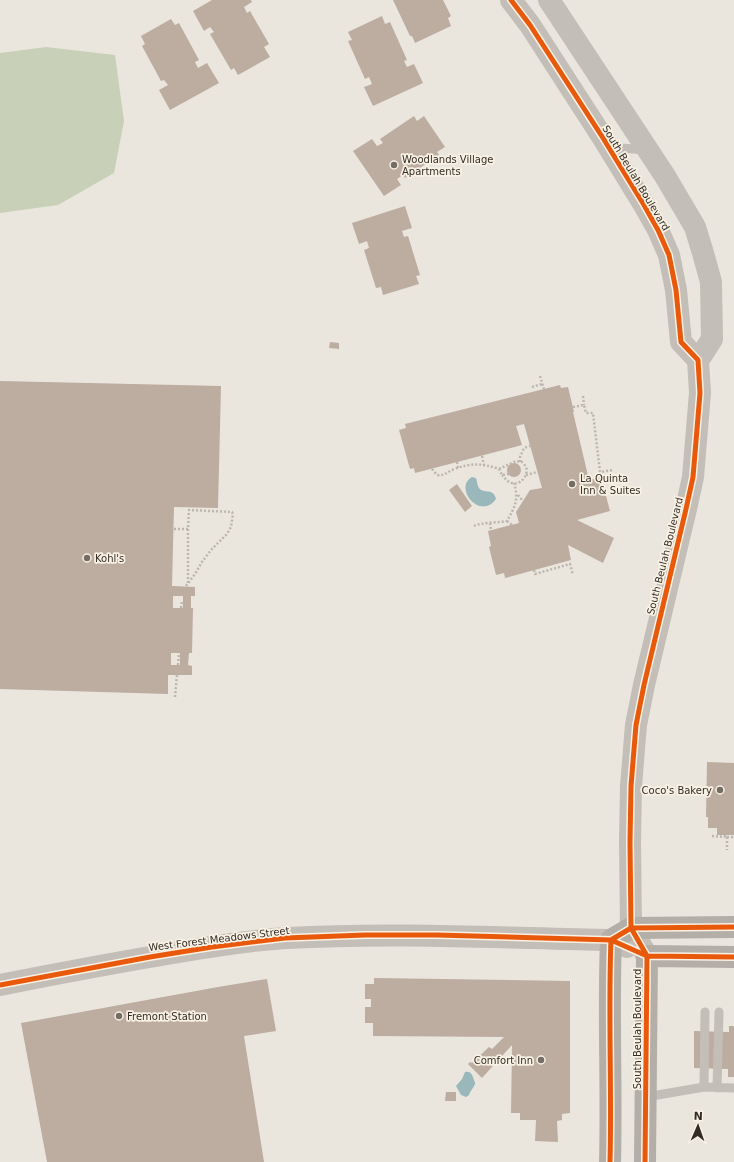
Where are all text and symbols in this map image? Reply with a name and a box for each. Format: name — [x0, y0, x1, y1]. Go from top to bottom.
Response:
street label: South Beulah Boulevard — [600, 123, 672, 233]
place label: Woodlands Village Apartments — [402, 154, 493, 177]
marker: Woodlands Village Apartments — [389, 160, 399, 170]
place label: La Quinta Inn & Suites — [580, 473, 641, 496]
marker: La Quinta Inn & Suites — [567, 479, 577, 489]
street label: South Beulah Boulevard — [645, 496, 685, 616]
marker: Kohl's — [82, 553, 92, 563]
place label: Kohl's — [95, 553, 124, 564]
place label: Coco's Bakery — [642, 785, 712, 796]
marker: Coco's Bakery — [715, 785, 725, 795]
street label: West Forest Meadows Street — [148, 925, 290, 953]
street label: South Beulah Boulevard — [632, 969, 643, 1089]
marker: Fremont Station — [114, 1011, 124, 1021]
place label: Fremont Station — [127, 1011, 207, 1022]
place label: Comfort Inn — [474, 1055, 533, 1066]
marker: Comfort Inn — [536, 1055, 546, 1065]
north arrow — [678, 1106, 718, 1146]
text: N — [693, 1110, 703, 1123]

